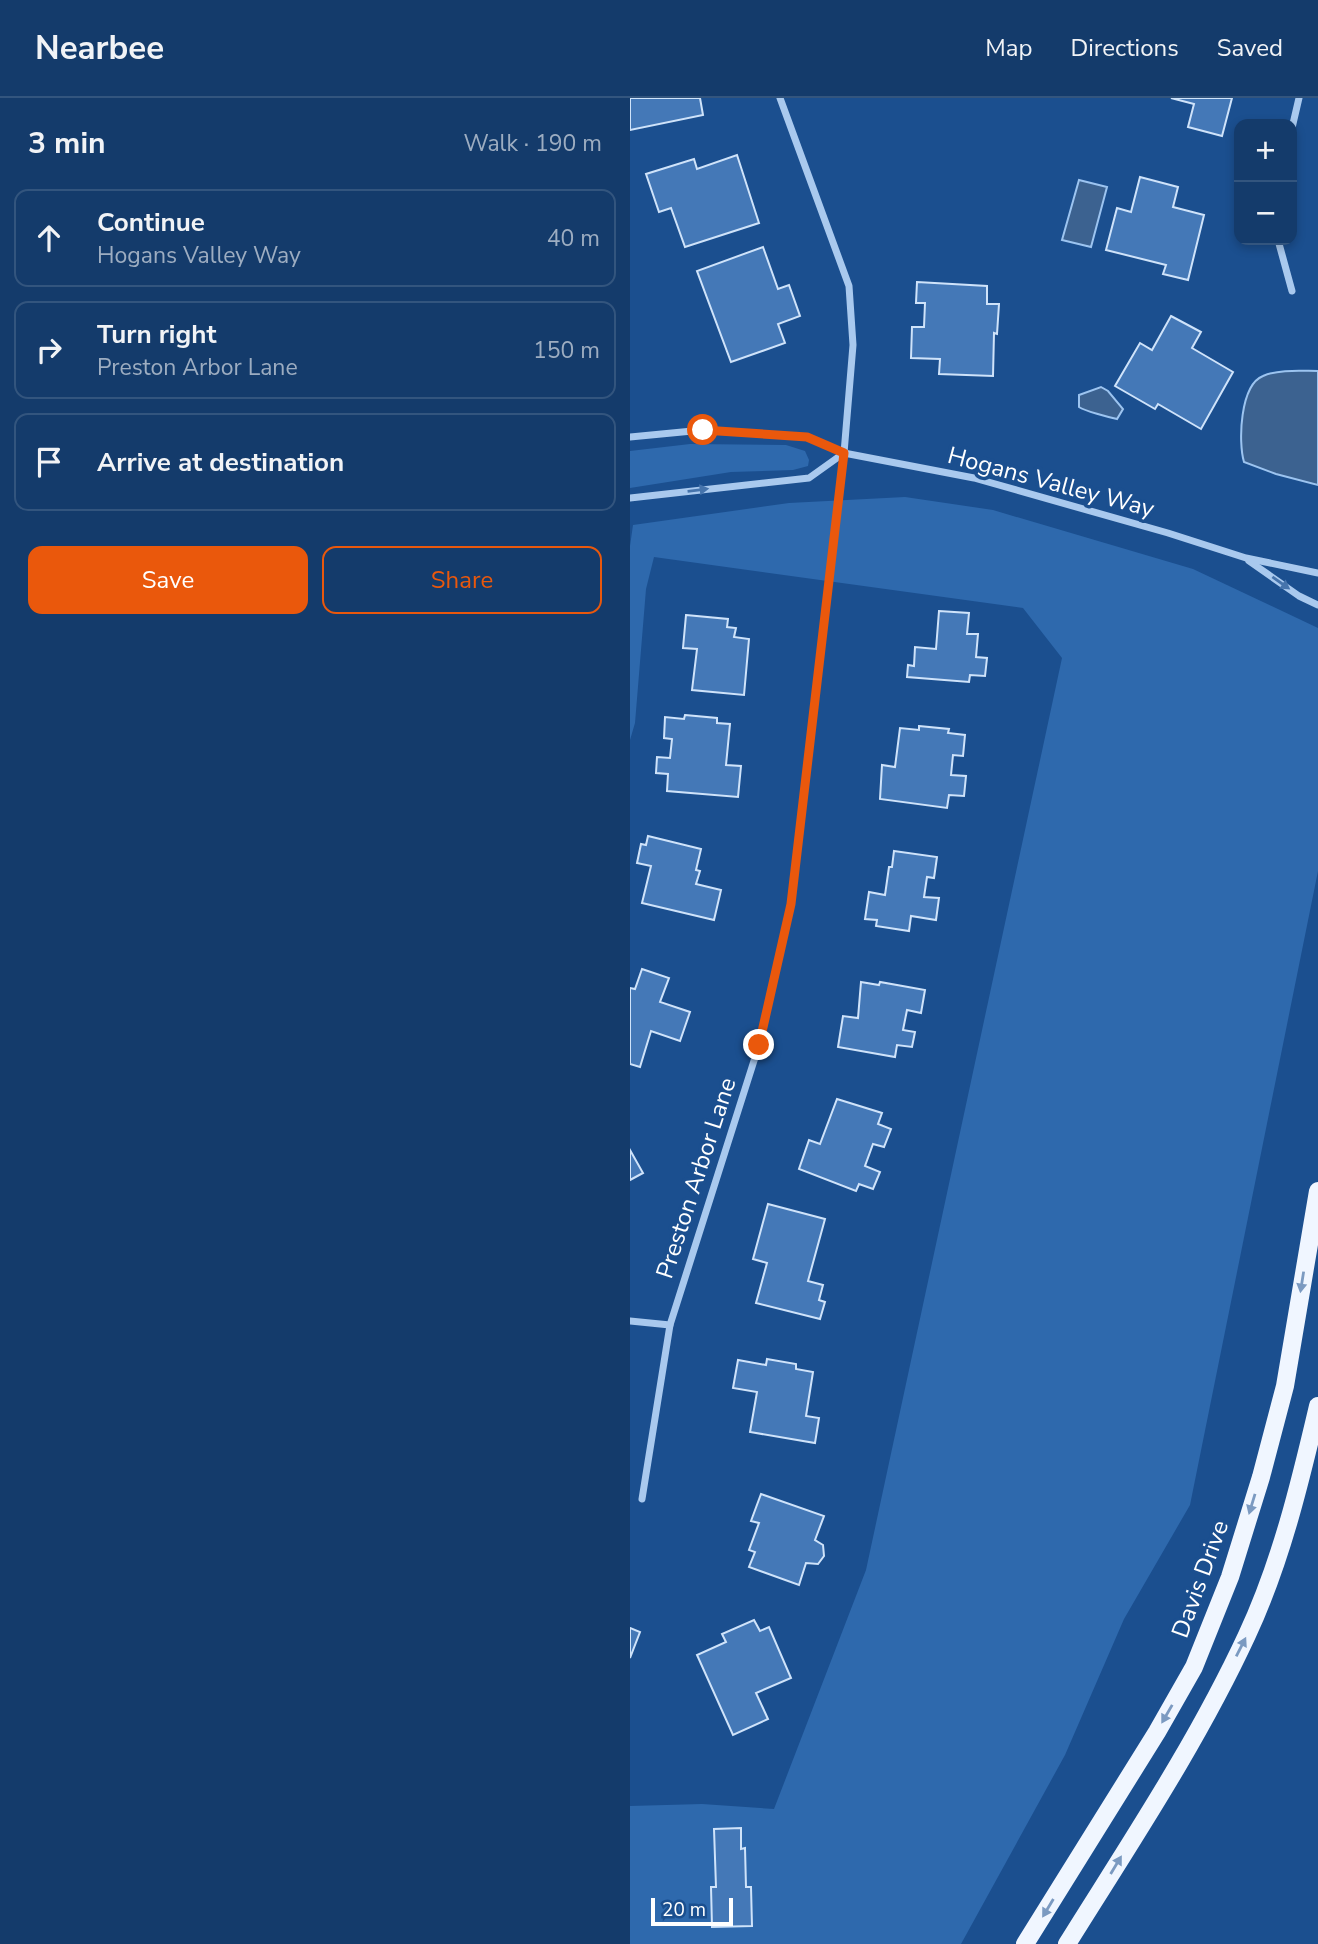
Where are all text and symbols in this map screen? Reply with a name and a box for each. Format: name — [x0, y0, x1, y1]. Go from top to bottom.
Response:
text: Nearbee — [35, 26, 164, 71]
text: Map — [985, 32, 1032, 64]
text: Directions — [1070, 32, 1179, 64]
text: Saved — [1217, 32, 1283, 64]
map controls — [1234, 119, 1297, 245]
button: + — [1234, 119, 1297, 182]
text: 3 min — [28, 123, 106, 164]
text: Walk · 190 m — [463, 128, 602, 159]
button: − — [1234, 182, 1297, 245]
text: Continue — [97, 205, 205, 240]
icon: ahead — [30, 219, 68, 257]
text: 40 m — [547, 223, 600, 254]
text: Hogans Valley Way — [97, 240, 301, 271]
text: Turn right — [97, 317, 216, 352]
icon: right — [30, 331, 68, 369]
text: 150 m — [533, 335, 600, 366]
text: Preston Arbor Lane — [97, 352, 298, 383]
route start — [687, 414, 718, 445]
street label: Hogans Valley Way — [944, 439, 1159, 525]
icon: arrive — [30, 443, 68, 481]
text: Arrive at destination — [97, 445, 344, 480]
one-way arrow — [687, 484, 709, 495]
button: Save — [28, 546, 308, 614]
button: Share — [322, 546, 602, 614]
one-way arrow — [1272, 576, 1290, 590]
route end — [743, 1029, 774, 1060]
street label: Preston Arbor Lane — [648, 1074, 744, 1282]
one-way arrow — [1296, 1271, 1307, 1293]
one-way arrow — [1247, 1494, 1257, 1515]
street label: Davis Drive — [1164, 1516, 1236, 1642]
one-way arrow — [1236, 1637, 1247, 1657]
one-way arrow — [1161, 1704, 1173, 1724]
one-way arrow — [1110, 1856, 1122, 1875]
scale bar — [651, 1895, 733, 1927]
text: 20 m — [662, 1897, 706, 1923]
one-way arrow — [1041, 1898, 1054, 1917]

